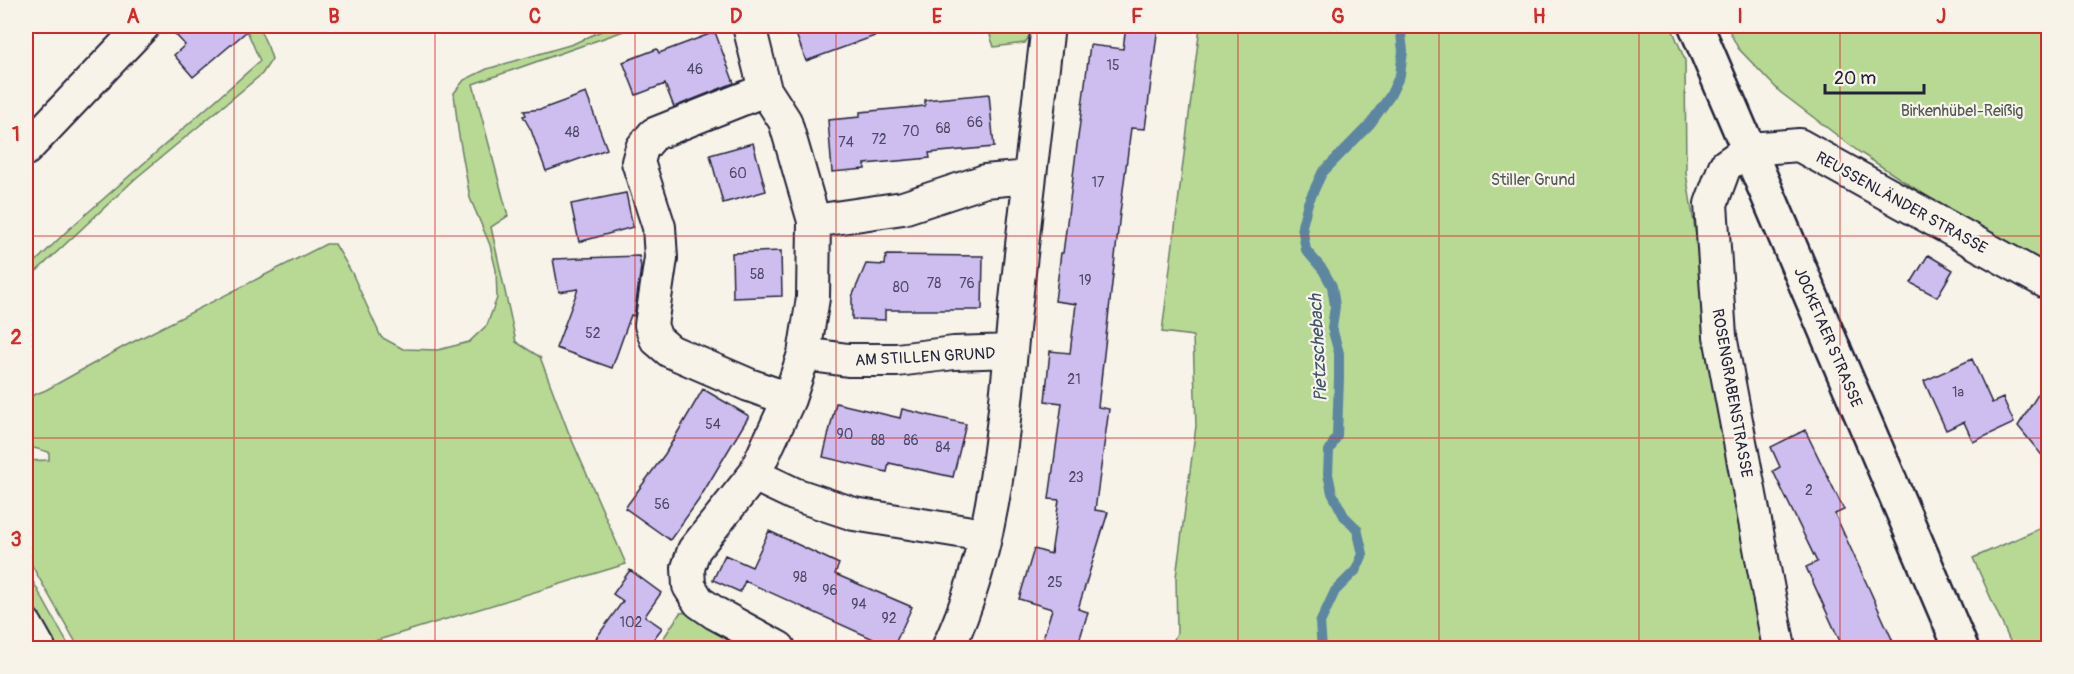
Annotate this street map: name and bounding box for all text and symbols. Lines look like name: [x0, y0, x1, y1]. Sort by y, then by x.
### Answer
text: A: [127, 4, 140, 29]
text: B: [328, 4, 340, 29]
text: C: [529, 4, 541, 29]
text: D: [730, 4, 743, 29]
text: E: [932, 4, 943, 29]
text: F: [1131, 4, 1143, 29]
text: G: [1331, 4, 1345, 29]
text: H: [1533, 4, 1546, 29]
text: I: [1737, 4, 1743, 29]
text: J: [1936, 4, 1946, 29]
house number: 15: [1106, 57, 1120, 74]
scale bar: [1825, 57, 1924, 95]
house number: 46: [687, 61, 703, 78]
text: 20 m: [1834, 67, 1876, 90]
park label: Birkenhübel-Reißig: [1901, 101, 2023, 121]
house number: 66: [967, 114, 983, 131]
house number: 68: [935, 120, 951, 137]
text: 1: [12, 122, 20, 147]
house number: 70: [903, 123, 919, 140]
house number: 48: [564, 124, 580, 141]
house number: 72: [871, 131, 887, 148]
house number: 74: [838, 134, 854, 151]
street label: REUSSENLÄNDER STRASSE: [1812, 147, 1991, 258]
house number: 60: [729, 165, 747, 182]
park label: Stiller Grund: [1491, 170, 1575, 190]
house number: 17: [1092, 174, 1105, 191]
street label: JOCKETAER STRASSE: [1790, 264, 1867, 410]
house number: 58: [750, 266, 764, 283]
house number: 19: [1079, 272, 1091, 289]
house number: 78: [927, 275, 941, 292]
house number: 76: [959, 275, 975, 292]
house number: 80: [893, 279, 909, 296]
water label: Pietzschebach: [1304, 292, 1333, 402]
street label: ROSENGRABENSTRASSE: [1707, 307, 1757, 479]
text: 2: [10, 325, 22, 350]
house number: 52: [585, 325, 601, 342]
street label: AM STILLEN GRUND: [854, 343, 996, 371]
house number: 21: [1067, 371, 1081, 388]
house number: 1a: [1952, 384, 1964, 401]
house number: 54: [705, 416, 721, 433]
house number: 90: [837, 426, 853, 443]
house number: 88: [871, 432, 885, 449]
house number: 86: [903, 432, 919, 449]
house number: 84: [935, 439, 951, 456]
house number: 23: [1068, 469, 1084, 486]
house number: 2: [1805, 482, 1813, 499]
house number: 56: [654, 496, 670, 513]
text: 3: [10, 527, 22, 552]
house number: 98: [793, 569, 807, 586]
house number: 25: [1047, 574, 1063, 591]
house number: 96: [822, 582, 838, 599]
house number: 94: [851, 596, 867, 613]
house number: 92: [881, 610, 897, 627]
house number: 102: [620, 614, 643, 631]

